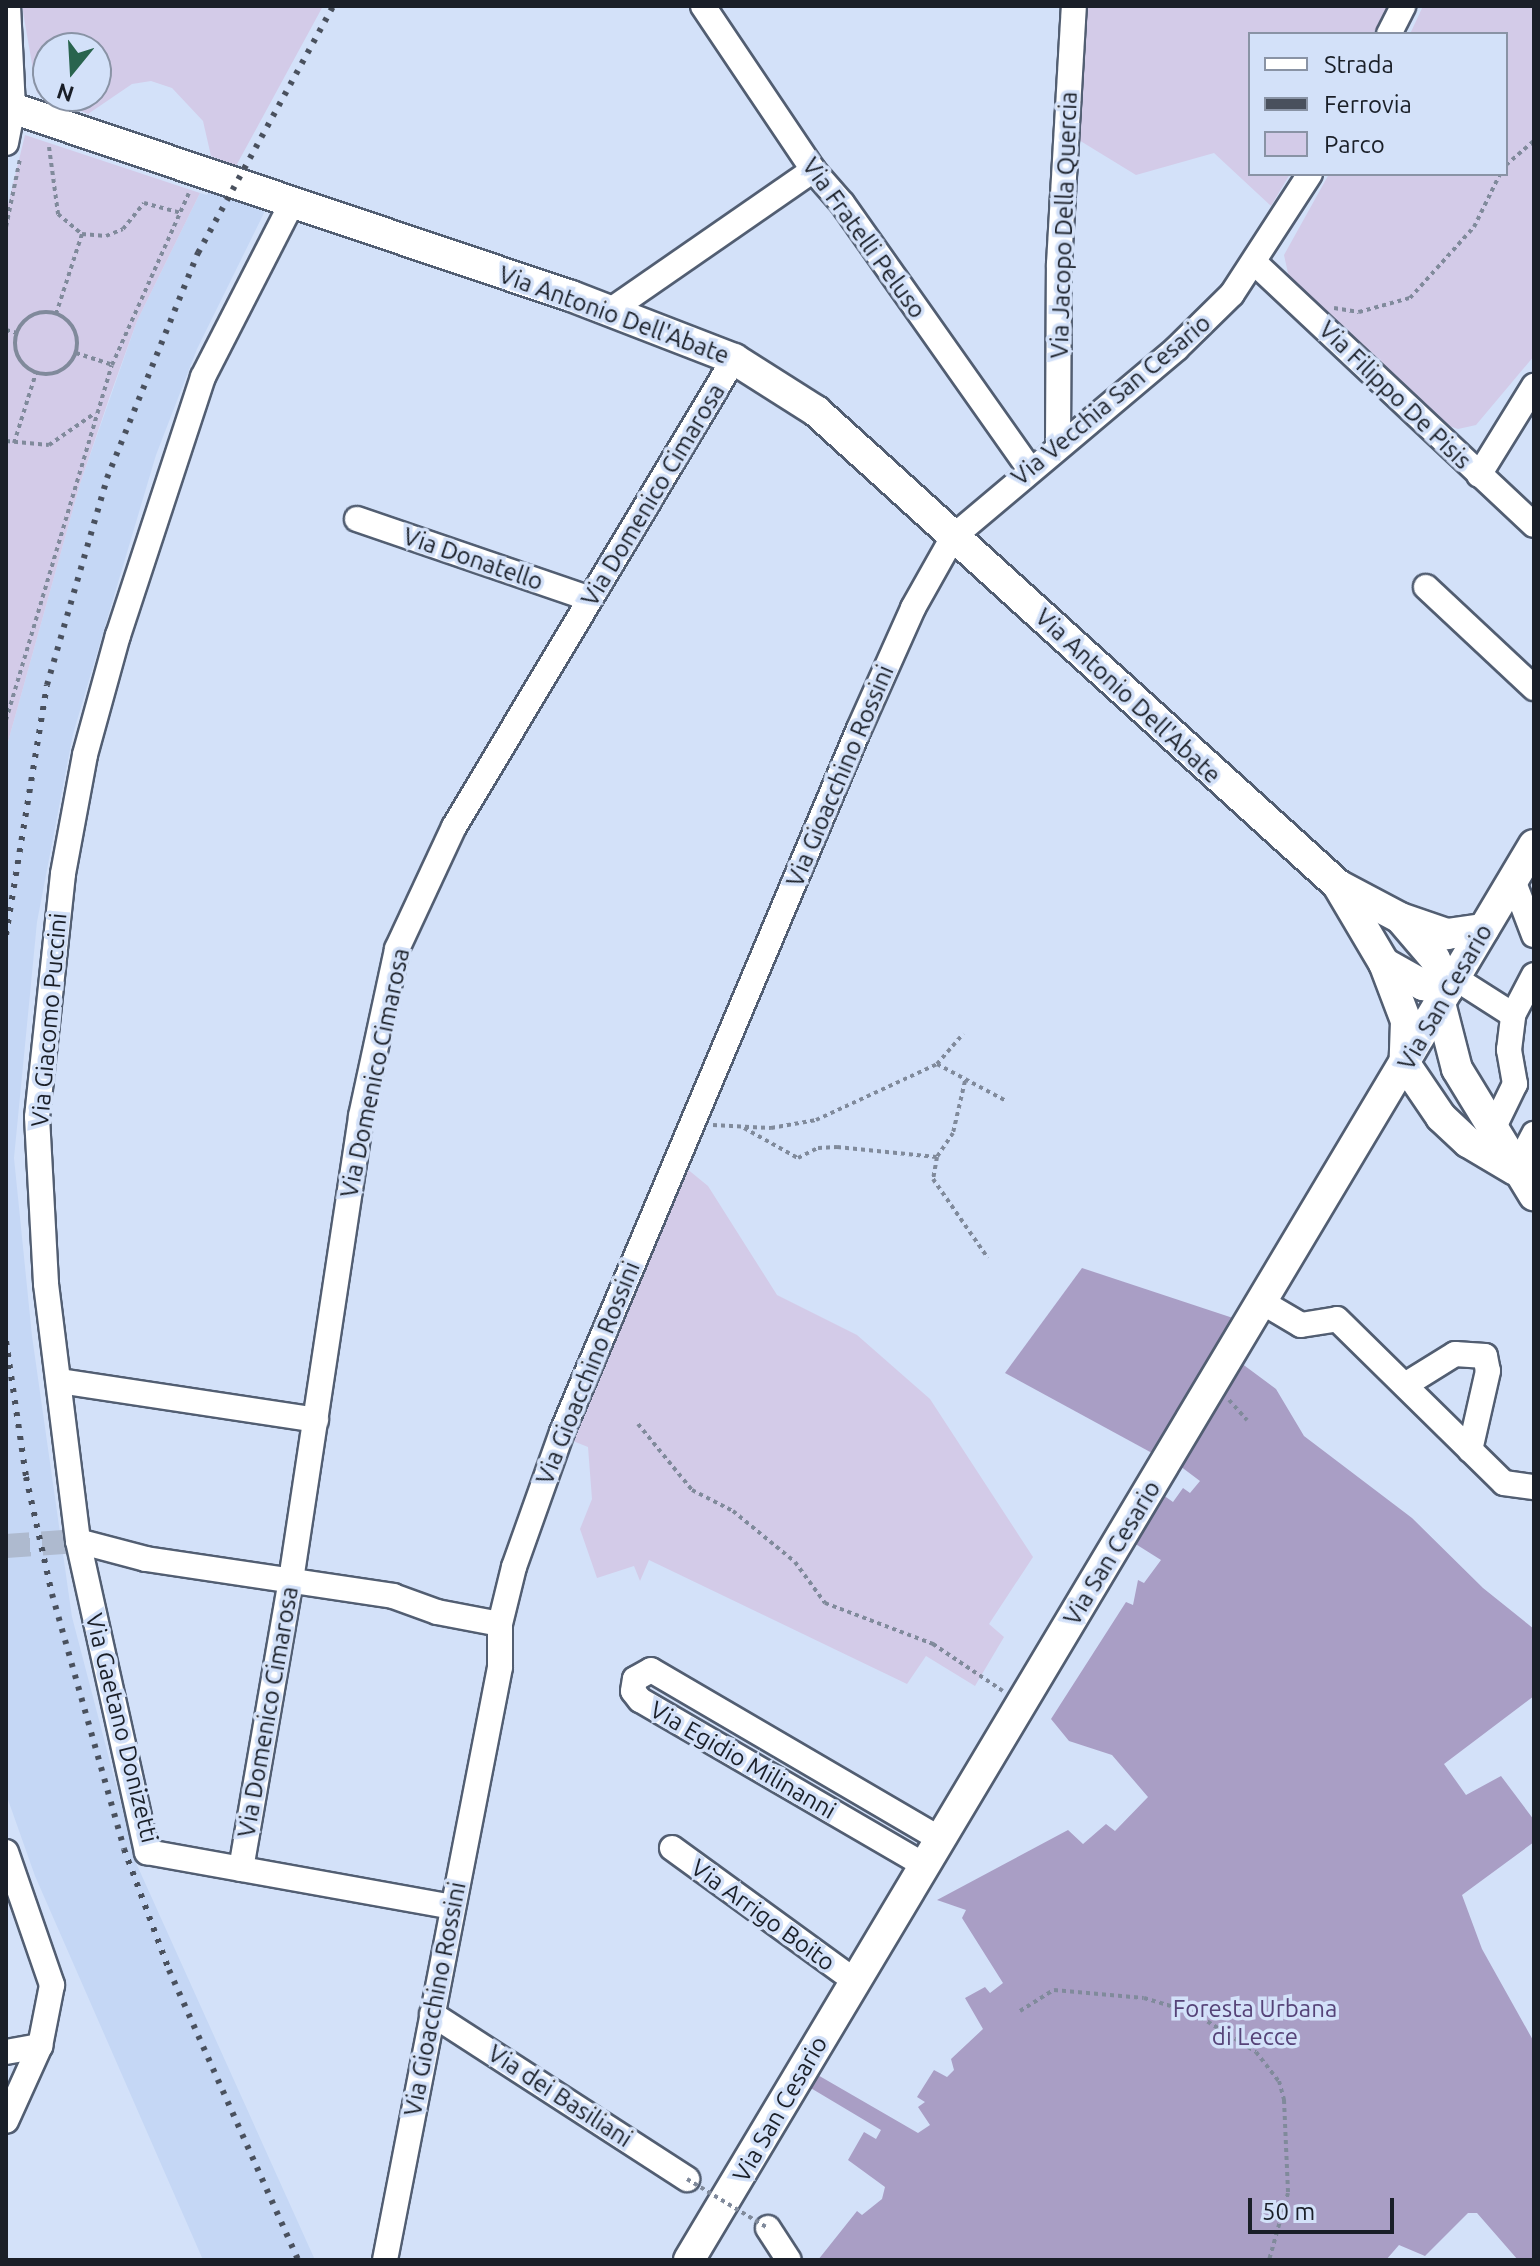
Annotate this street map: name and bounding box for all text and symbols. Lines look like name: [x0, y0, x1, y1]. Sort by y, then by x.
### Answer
north arrow: [32, 32, 112, 112]
legend: [1248, 32, 1508, 176]
text: Strada: [1324, 51, 1394, 78]
text: N: [53, 79, 77, 108]
street label: Via Jacopo Della Quercia: [1045, 91, 1083, 359]
text: Ferrovia: [1324, 91, 1412, 118]
text: Parco: [1324, 131, 1385, 158]
street label: Via Fratelli Peluso: [796, 152, 932, 324]
street label: Via Antonio Dell'Abate: [495, 260, 733, 370]
street label: Via Vecchia San Cesario: [1006, 308, 1216, 492]
street label: Via Filippo De Pisis: [1313, 315, 1477, 475]
street label: Via Domenico Cimarosa: [575, 379, 731, 611]
street label: Via Donatello: [399, 522, 547, 596]
street label: Via Antonio Dell'Abate: [1029, 603, 1227, 789]
street label: Via Gioacchino Rossini: [780, 661, 900, 891]
street label: Via Giacomo Puccini: [25, 912, 73, 1128]
street label: Via San Cesario: [1392, 919, 1498, 1075]
street label: Via Domenico Cimarosa: [334, 946, 416, 1200]
street label: Via Gioacchino Rossini: [530, 1257, 646, 1489]
street label: Via San Cesario: [1058, 1476, 1166, 1630]
street label: Via Domenico Cimarosa: [232, 1584, 304, 1840]
street label: Via Gaetano Donizetti: [80, 1610, 164, 1846]
street label: Via Egidio Milinanni: [645, 1695, 841, 1825]
street label: Via Arrigo Boito: [685, 1853, 841, 1977]
street label: Via Gioacchino Rossini: [398, 1879, 472, 2119]
park label: Foresta Urbana di Lecce: [1173, 1995, 1337, 2051]
street label: Via San Cesario: [727, 2031, 833, 2187]
street label: Via dei Basiliani: [483, 2039, 637, 2153]
scale bar: [1252, 2182, 1398, 2232]
text: 50 m: [1262, 2198, 1315, 2225]

